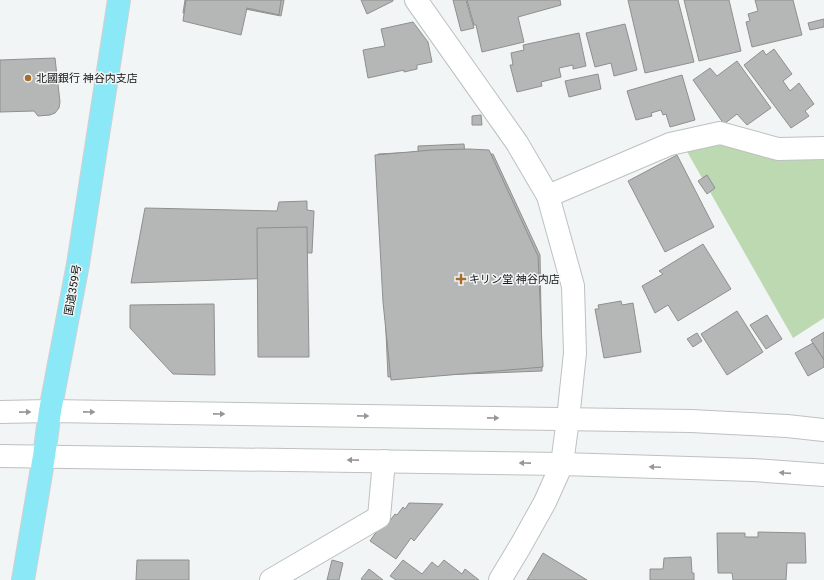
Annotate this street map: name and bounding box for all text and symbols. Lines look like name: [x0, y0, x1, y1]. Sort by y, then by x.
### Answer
place label: 北國銀行 神谷内支店: [36, 72, 138, 85]
marker: 北國銀行 神谷内支店: [23, 73, 33, 83]
street label: 国道359号: [62, 263, 84, 317]
place label: キリン堂 神谷内店: [469, 273, 560, 286]
marker: キリン堂 神谷内店: [456, 274, 466, 284]
one-way arrow: [19, 409, 32, 415]
one-way arrow: [83, 409, 96, 415]
one-way arrow: [213, 411, 226, 417]
one-way arrow: [357, 413, 370, 419]
one-way arrow: [487, 415, 500, 421]
one-way arrow: [347, 457, 359, 464]
one-way arrow: [518, 460, 531, 466]
one-way arrow: [649, 464, 661, 471]
one-way arrow: [779, 469, 791, 476]

